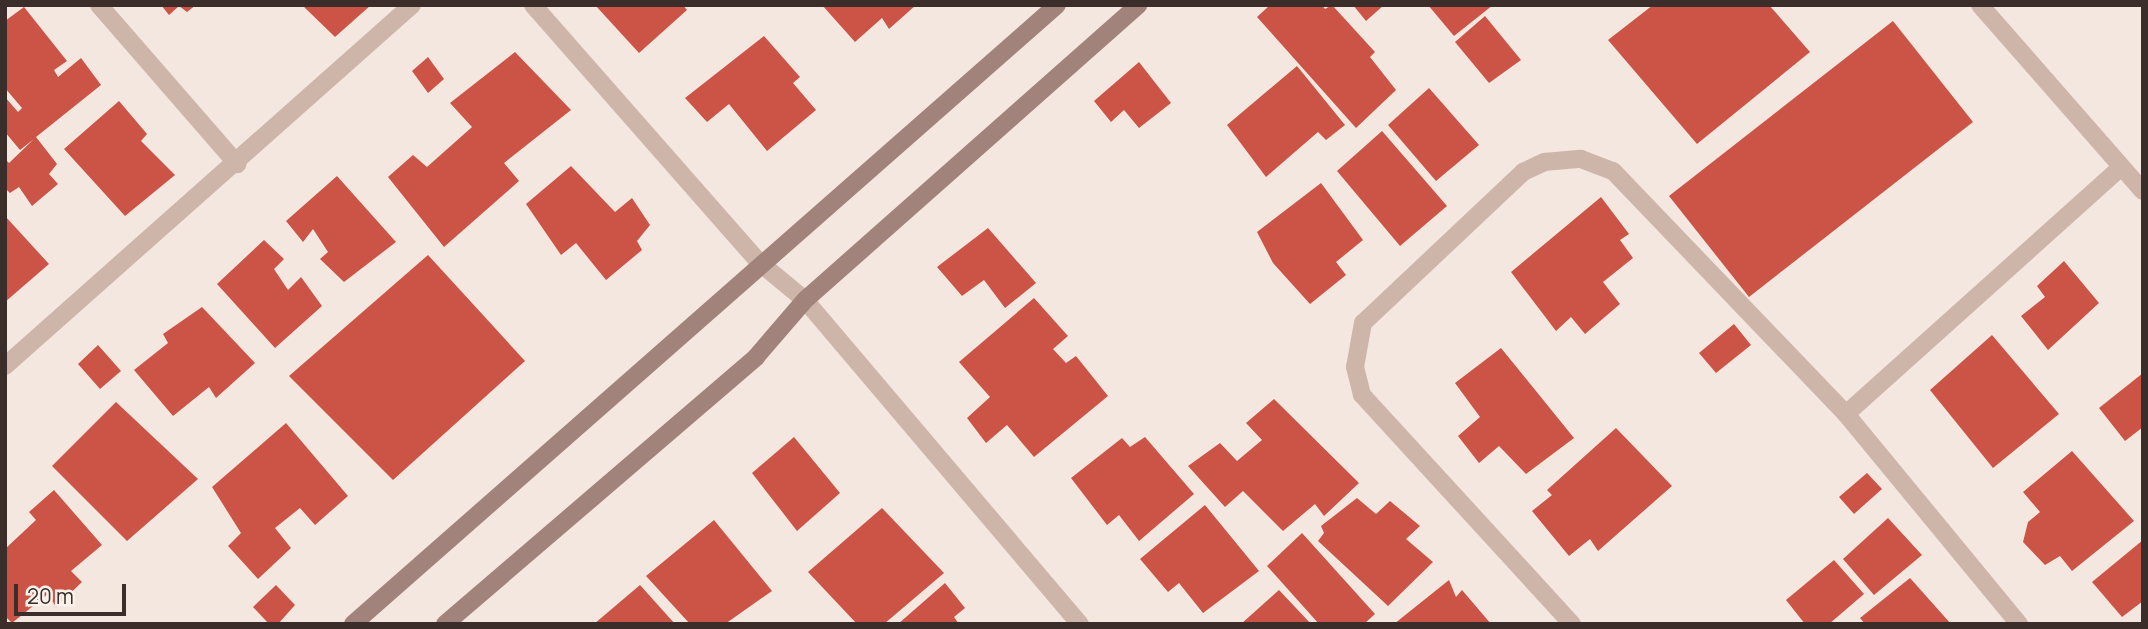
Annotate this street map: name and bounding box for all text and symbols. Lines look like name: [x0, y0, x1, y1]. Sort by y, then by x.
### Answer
scale bar: [18, 570, 130, 614]
text: 20 m: [27, 582, 74, 610]

